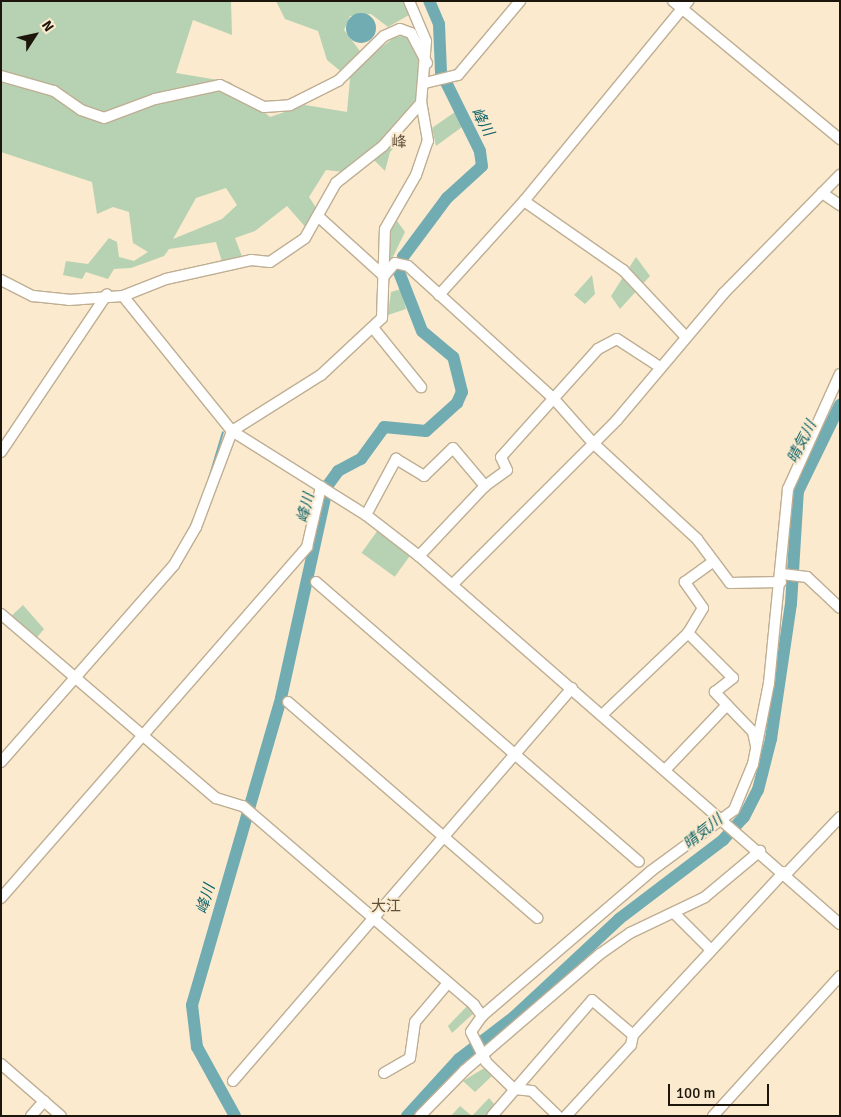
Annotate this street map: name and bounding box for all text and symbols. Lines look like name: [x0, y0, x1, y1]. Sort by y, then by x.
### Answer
north arrow: [10, 10, 60, 60]
text: N: [38, 17, 57, 35]
water label: 峰川: [467, 105, 497, 139]
district label: 峰: [392, 134, 406, 152]
water label: 晴気川: [784, 418, 820, 466]
water label: 峰川: [294, 491, 318, 525]
water label: 晴気川: [680, 811, 726, 853]
water label: 峰川: [193, 882, 219, 916]
district label: 大江: [371, 898, 401, 916]
scale bar: [671, 1074, 772, 1106]
text: 100 m: [676, 1084, 716, 1102]

